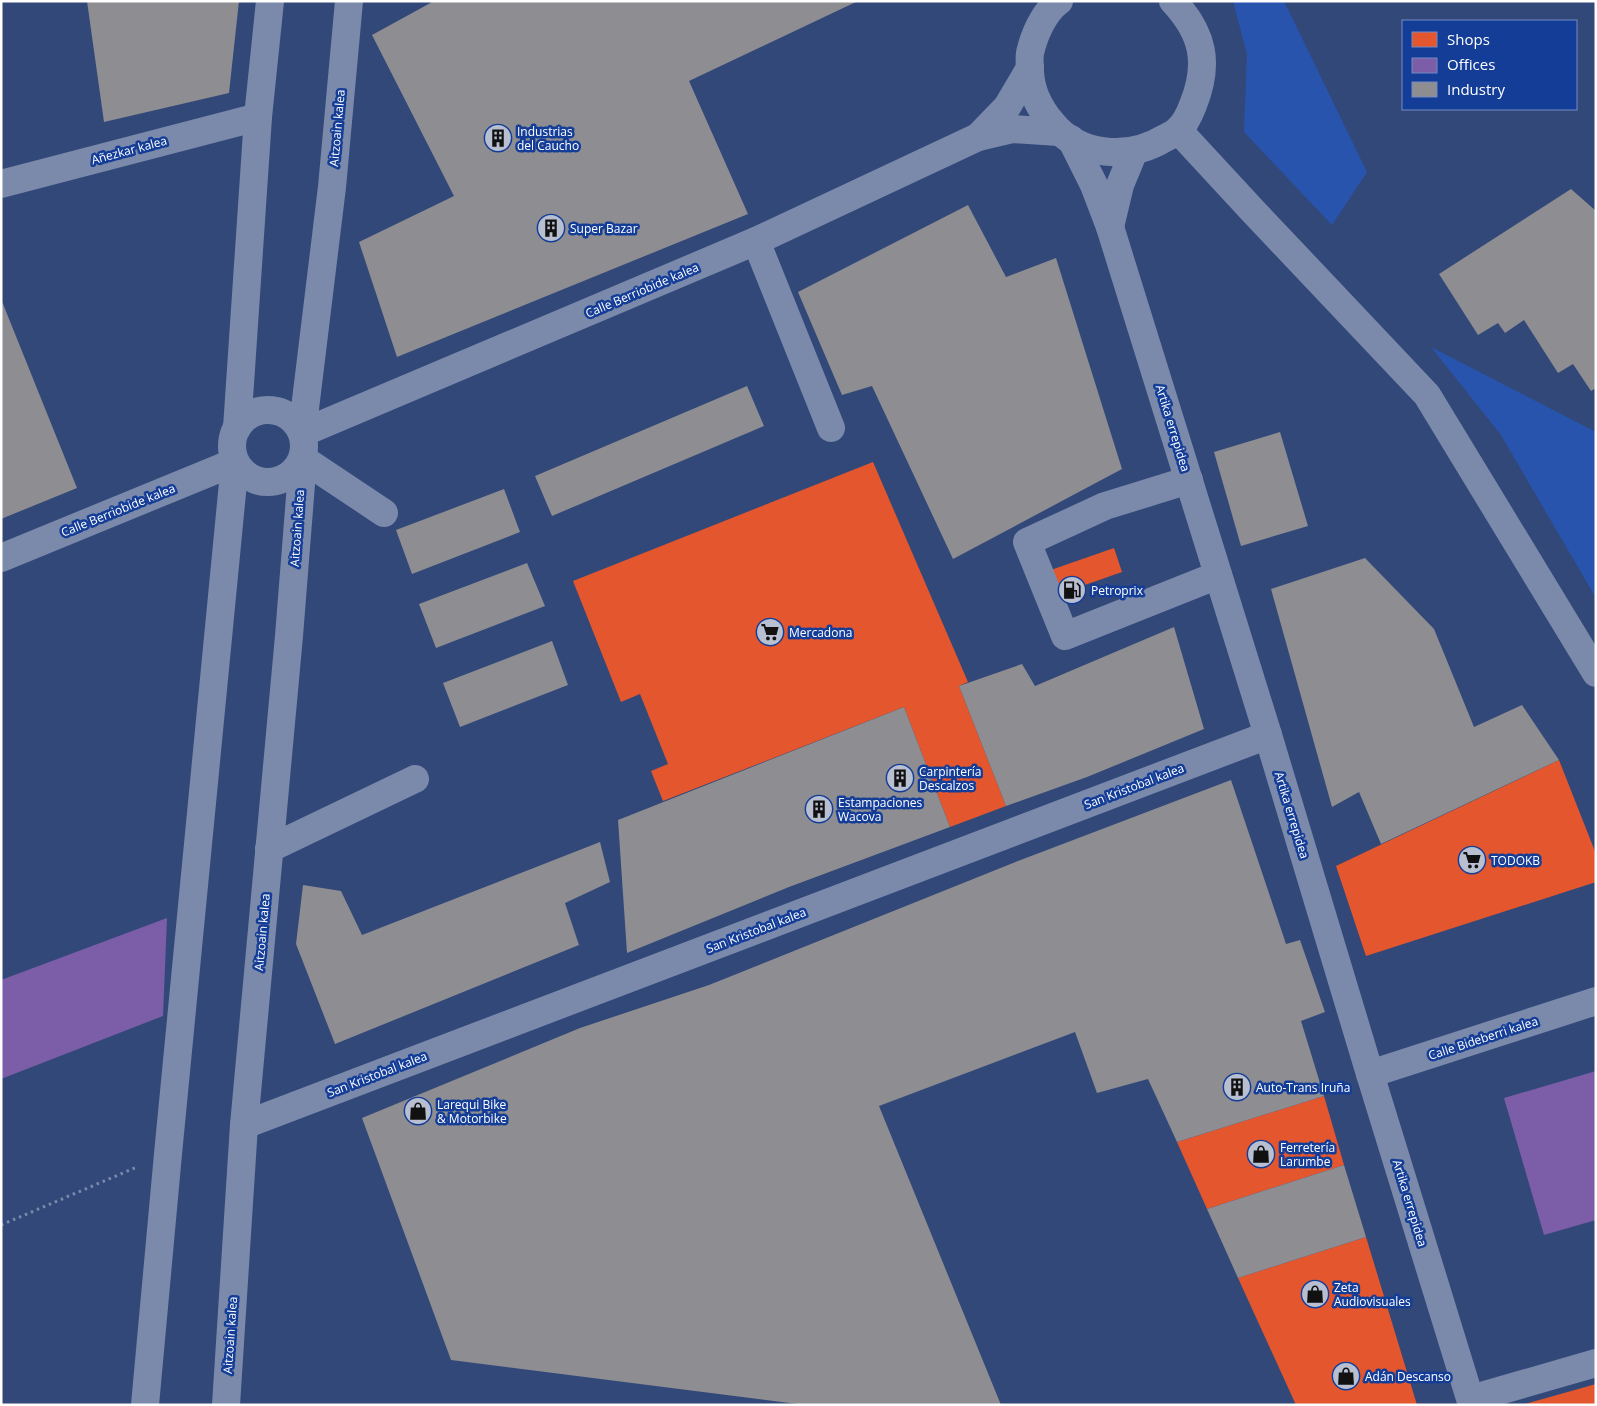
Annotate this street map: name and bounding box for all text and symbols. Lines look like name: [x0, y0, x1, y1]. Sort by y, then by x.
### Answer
legend: [1402, 20, 1577, 110]
text: Shops: [1447, 29, 1490, 49]
text: Offices: [1447, 54, 1495, 74]
text: Industry: [1447, 79, 1505, 99]
street label: Aitzoain kalea: [325, 89, 349, 167]
building icon: Industrias del Caucho: [483, 123, 513, 153]
place label: Industrias del Caucho: [517, 123, 579, 154]
street label: Añezkar kalea: [89, 132, 169, 168]
building icon: Super Bazar: [536, 213, 566, 243]
place label: Super Bazar: [570, 220, 638, 237]
street label: Calle Berriobide kalea: [583, 258, 701, 322]
street label: Artika errepidea: [1152, 382, 1194, 474]
street label: Calle Berriobide kalea: [58, 479, 178, 541]
street label: Aitzoain kalea: [286, 489, 308, 567]
fuel station icon: Petroprix: [1057, 575, 1087, 605]
place label: Petroprix: [1091, 582, 1144, 599]
supermarket icon: Mercadona: [755, 617, 785, 647]
place label: Mercadona: [789, 624, 852, 641]
street label: San Kristobal kalea: [1082, 759, 1186, 813]
building icon: Carpintería Descalzos: [885, 763, 915, 793]
place label: Carpintería Descalzos: [919, 763, 981, 794]
street label: Artika errepidea: [1271, 769, 1313, 861]
building icon: Estampaciones Wacova: [804, 794, 834, 824]
place label: Estampaciones Wacova: [838, 794, 923, 825]
supermarket icon: TODOKB: [1457, 845, 1487, 875]
place label: TODOKB: [1491, 852, 1540, 869]
street label: Aitzoain kalea: [250, 893, 274, 971]
street label: San Kristobal kalea: [704, 903, 808, 957]
street label: Calle Bideberri kalea: [1426, 1012, 1540, 1064]
street label: San Kristobal kalea: [325, 1047, 429, 1101]
building icon: Auto-Trans Iruña: [1222, 1072, 1252, 1102]
place label: Auto-Trans Iruña: [1256, 1079, 1350, 1096]
shop icon: Larequi Bike & Motorbike: [403, 1096, 433, 1126]
place label: Larequi Bike & Motorbike: [437, 1096, 507, 1127]
shop icon: Ferretería Larumbe: [1246, 1139, 1276, 1169]
place label: Ferretería Larumbe: [1280, 1139, 1335, 1170]
street label: Artika errepidea: [1389, 1157, 1431, 1249]
shop icon: Zeta Audiovisuales: [1300, 1279, 1330, 1309]
place label: Zeta Audiovisuales: [1334, 1279, 1411, 1310]
street label: Aitzoain kalea: [219, 1296, 241, 1374]
shop icon: Adán Descanso: [1331, 1361, 1361, 1391]
place label: Adán Descanso: [1365, 1368, 1451, 1385]

